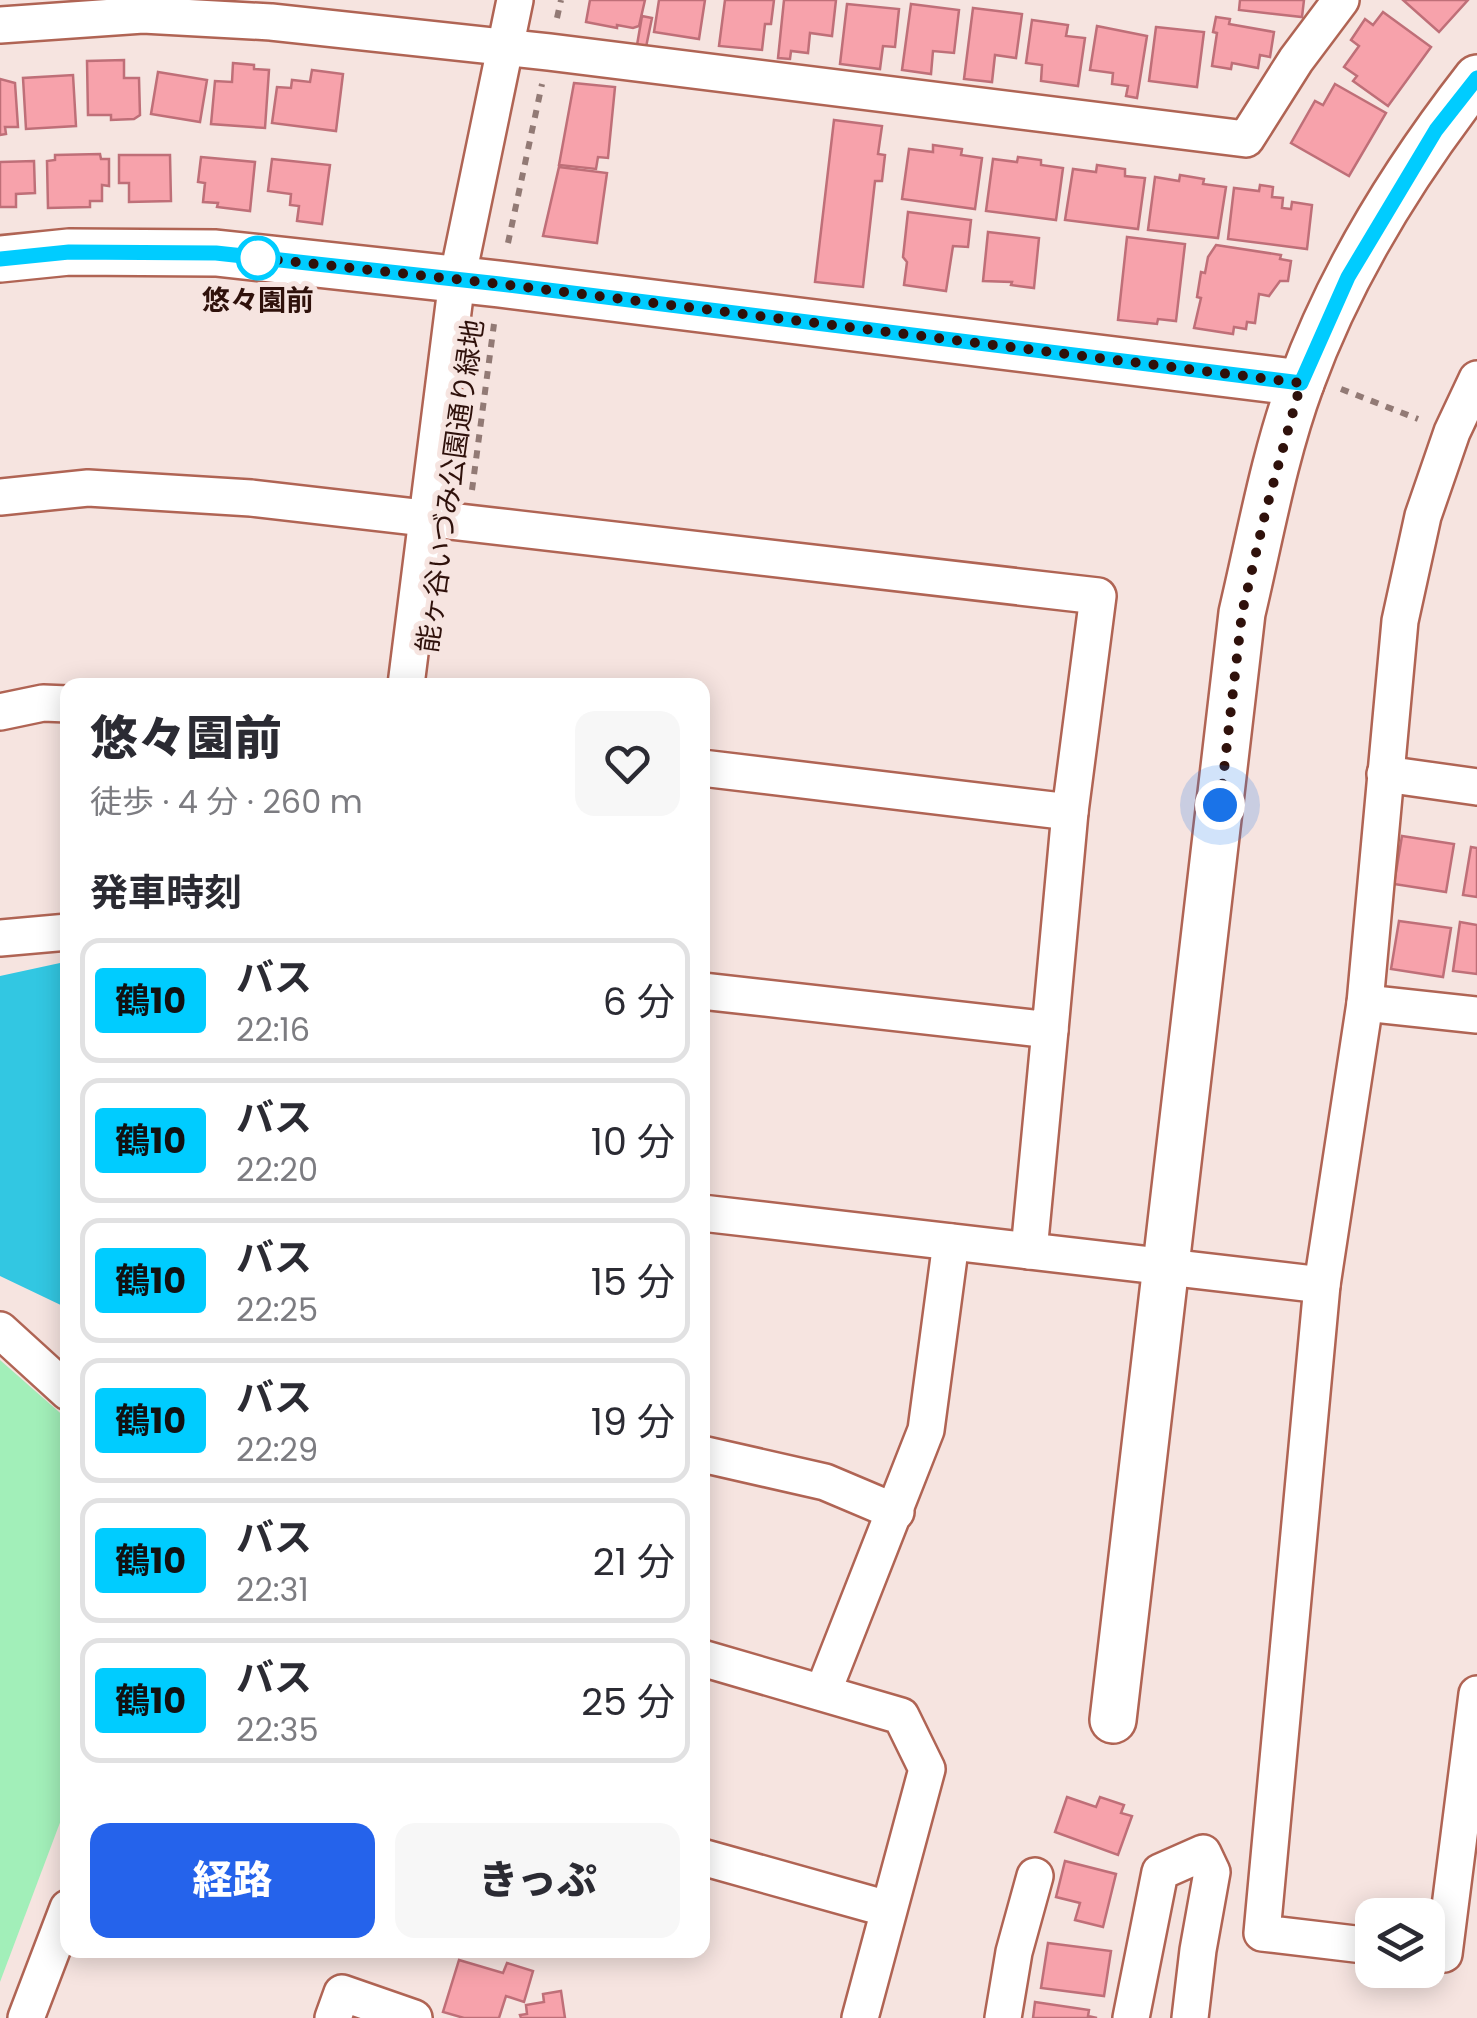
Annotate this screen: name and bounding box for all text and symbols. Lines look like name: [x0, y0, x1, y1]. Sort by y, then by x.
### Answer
marker: 悠々園前: [237, 237, 279, 279]
place label: 悠々園前: [202, 281, 314, 320]
street label: 能ヶ谷いづみ公園通り緑地: [408, 317, 493, 655]
text: 悠々園前: [90, 705, 282, 772]
button: heart: [575, 711, 680, 816]
text: 徒歩 · 4 分 · 260 m: [90, 779, 363, 824]
your location: [1195, 780, 1245, 830]
text: 発車時刻: [90, 866, 242, 919]
text: バス: [236, 951, 312, 1004]
text: 6 分: [603, 975, 675, 1028]
text: 鶴10: [115, 976, 186, 1025]
text: 22:16: [236, 1007, 310, 1052]
text: バス: [236, 1091, 312, 1144]
text: 10 分: [591, 1115, 675, 1168]
text: 鶴10: [115, 1116, 186, 1165]
text: 22:20: [236, 1147, 318, 1192]
text: バス: [236, 1231, 312, 1284]
text: 15 分: [591, 1255, 675, 1308]
text: 鶴10: [115, 1256, 186, 1305]
text: 22:25: [236, 1287, 318, 1332]
text: バス: [236, 1371, 312, 1424]
text: 19 分: [591, 1395, 675, 1448]
text: 鶴10: [115, 1396, 186, 1445]
text: 22:29: [236, 1427, 318, 1472]
text: バス: [236, 1511, 312, 1564]
text: 21 分: [593, 1535, 675, 1588]
text: 鶴10: [115, 1536, 186, 1585]
text: 22:31: [236, 1567, 309, 1612]
text: バス: [236, 1651, 312, 1704]
text: 25 分: [581, 1675, 675, 1728]
text: 鶴10: [115, 1676, 186, 1725]
text: 22:35: [236, 1707, 319, 1752]
button: 経路: [90, 1823, 375, 1938]
button: きっぷ: [395, 1823, 680, 1938]
map controls: [1355, 1898, 1445, 1988]
button: layers: [1355, 1898, 1445, 1988]

